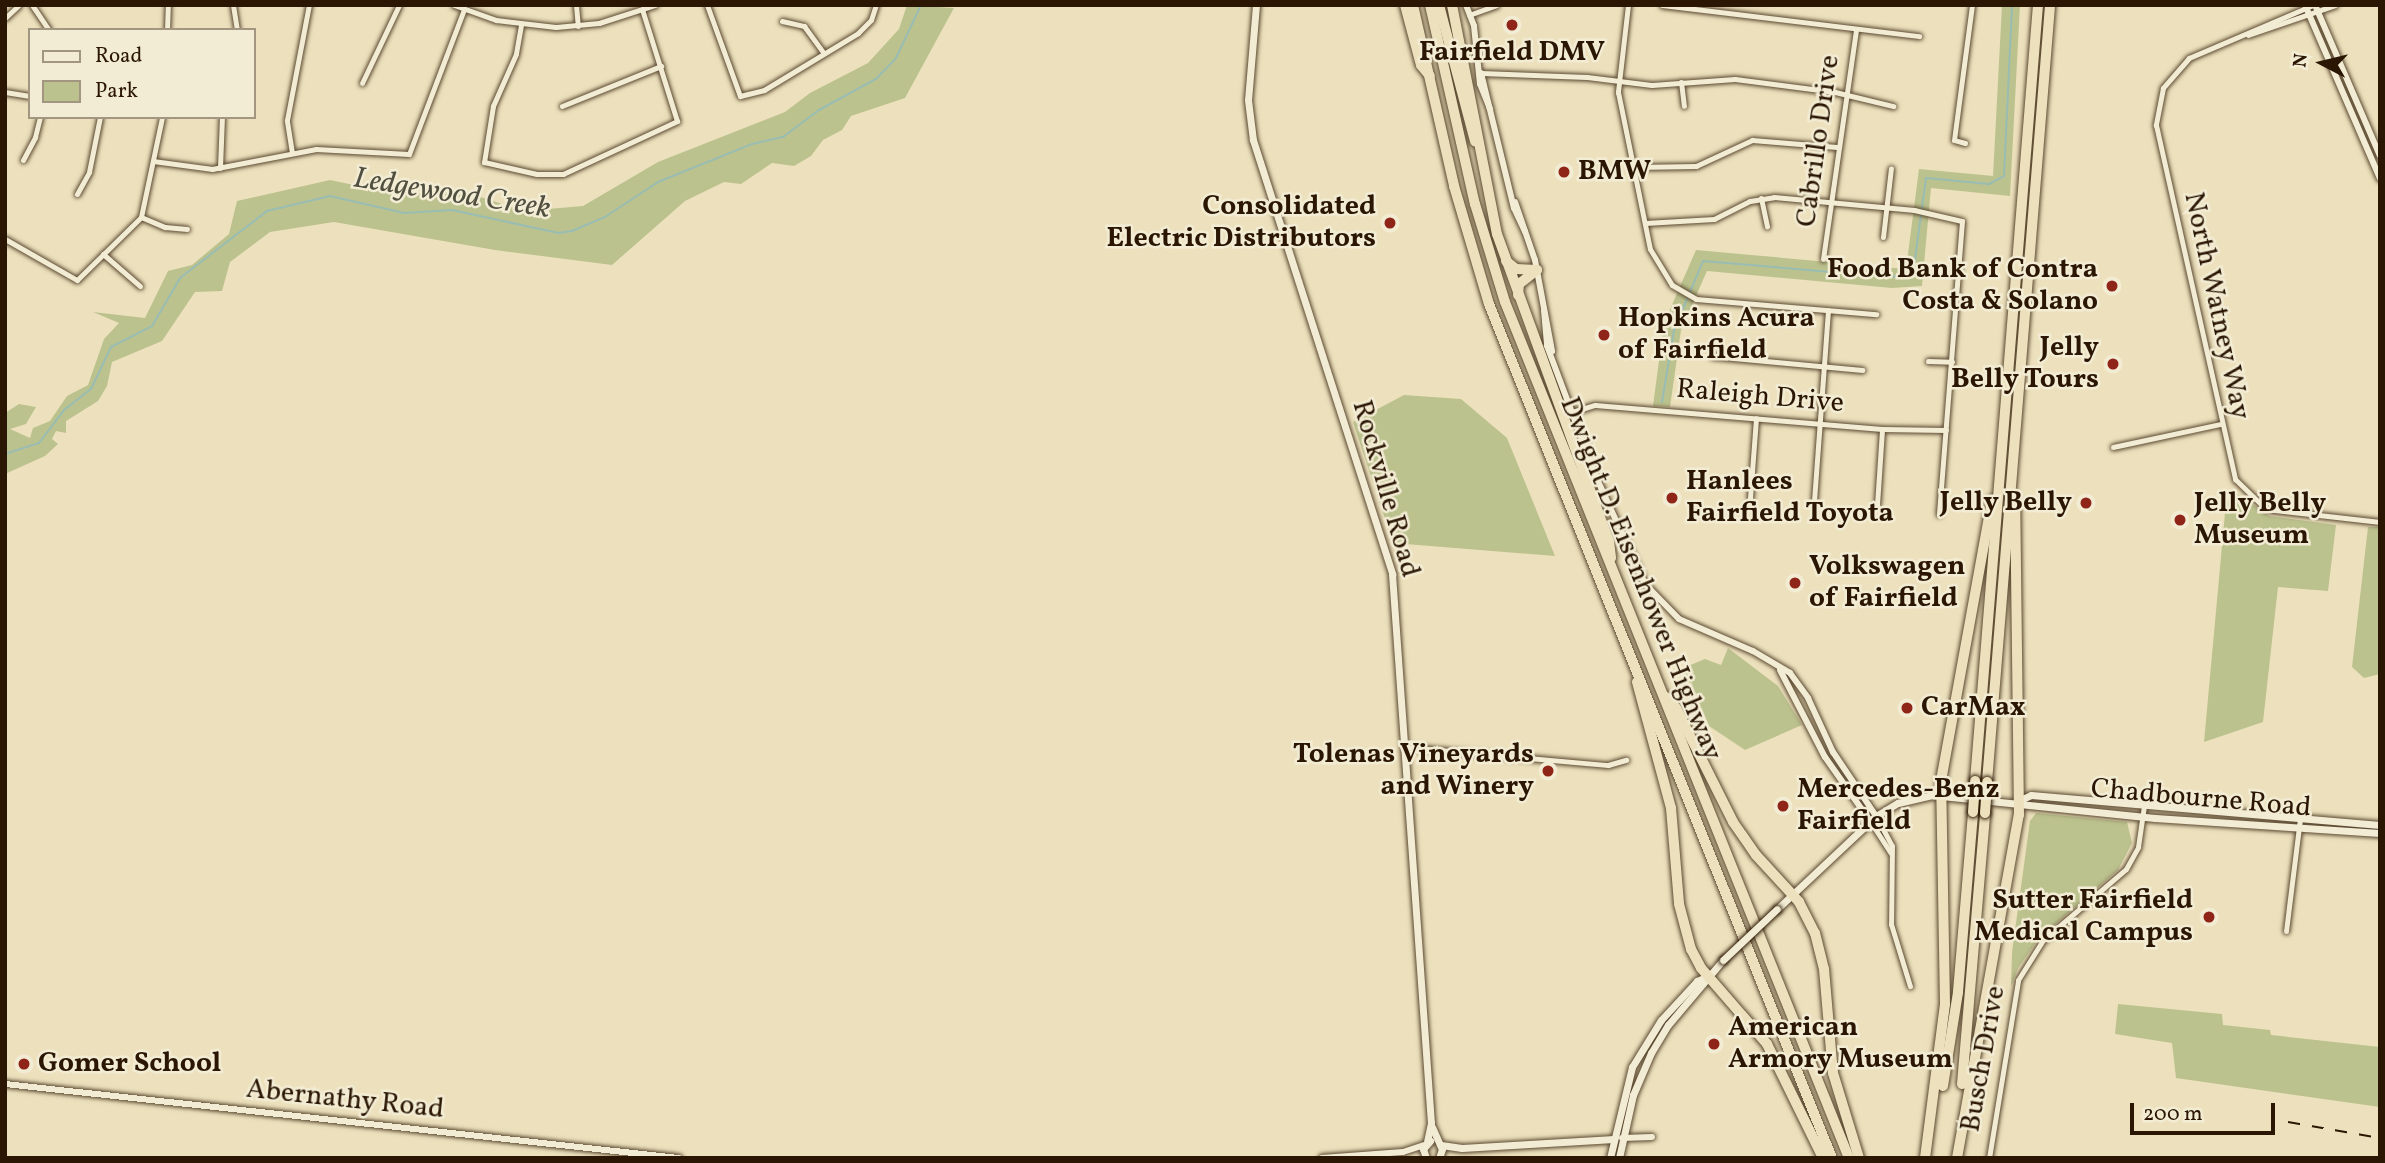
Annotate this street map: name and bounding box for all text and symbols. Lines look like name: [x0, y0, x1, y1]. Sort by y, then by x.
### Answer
marker: Fairfield DMV: [1504, 17, 1520, 33]
legend: [28, 28, 256, 119]
north arrow: [2287, 28, 2357, 98]
place label: Fairfield DMV: [1419, 36, 1605, 70]
text: Road: [95, 42, 142, 71]
text: N: [2287, 52, 2315, 69]
street label: Cabrillo Drive: [1790, 53, 1848, 229]
text: Park: [95, 77, 138, 106]
place label: BMW: [1578, 155, 1651, 189]
water label: Ledgewood Creek: [351, 161, 553, 227]
marker: BMW: [1556, 164, 1572, 180]
street label: North Watney Way: [2175, 188, 2257, 424]
place label: Consolidated Electric Distributors: [1107, 190, 1376, 256]
marker: Consolidated Electric Distributors: [1382, 215, 1398, 231]
place label: Food Bank of Contra Costa & Solano: [1829, 253, 2098, 319]
marker: Food Bank of Contra Costa & Solano: [2104, 278, 2120, 294]
place label: Hopkins Acura of Fairfield: [1618, 302, 1815, 368]
marker: Hopkins Acura of Fairfield: [1596, 327, 1612, 343]
place label: Jelly Belly Tours: [1950, 331, 2099, 397]
marker: Jelly Belly Tours: [2105, 356, 2121, 372]
street label: Raleigh Drive: [1675, 373, 1845, 421]
street label: Dwight D. Eisenhower Highway: [1552, 392, 1728, 766]
street label: Rockville Road: [1344, 397, 1426, 581]
place label: Hanlees Fairfield Toyota: [1686, 465, 1894, 531]
place label: Jelly Belly: [1939, 486, 2072, 520]
place label: Jelly Belly Museum: [2194, 487, 2327, 553]
marker: Hanlees Fairfield Toyota: [1664, 490, 1680, 506]
marker: Jelly Belly: [2078, 495, 2094, 511]
marker: Jelly Belly Museum: [2172, 512, 2188, 528]
place label: Volkswagen of Fairfield: [1809, 550, 1965, 616]
marker: Volkswagen of Fairfield: [1787, 575, 1803, 591]
place label: CarMax: [1921, 691, 2026, 725]
marker: CarMax: [1899, 700, 1915, 716]
place label: Tolenas Vineyards and Winery: [1292, 738, 1534, 804]
marker: Tolenas Vineyards and Winery: [1540, 763, 1556, 779]
place label: Mercedes-Benz Fairfield: [1797, 773, 2000, 839]
street label: Chadbourne Road: [2089, 773, 2313, 825]
marker: Mercedes-Benz Fairfield: [1775, 798, 1791, 814]
place label: Sutter Fairfield Medical Campus: [1974, 884, 2193, 950]
marker: Sutter Fairfield Medical Campus: [2199, 907, 2219, 927]
street label: Busch Drive: [1955, 983, 2013, 1135]
place label: American Armory Museum: [1728, 1011, 1953, 1077]
marker: American Armory Museum: [1706, 1036, 1722, 1052]
place label: Gomer School: [38, 1047, 221, 1081]
marker: Gomer School: [16, 1056, 32, 1072]
street label: Abernathy Road: [244, 1073, 446, 1127]
scale bar: [2133, 1090, 2278, 1134]
text: 200 m: [2143, 1100, 2203, 1129]

